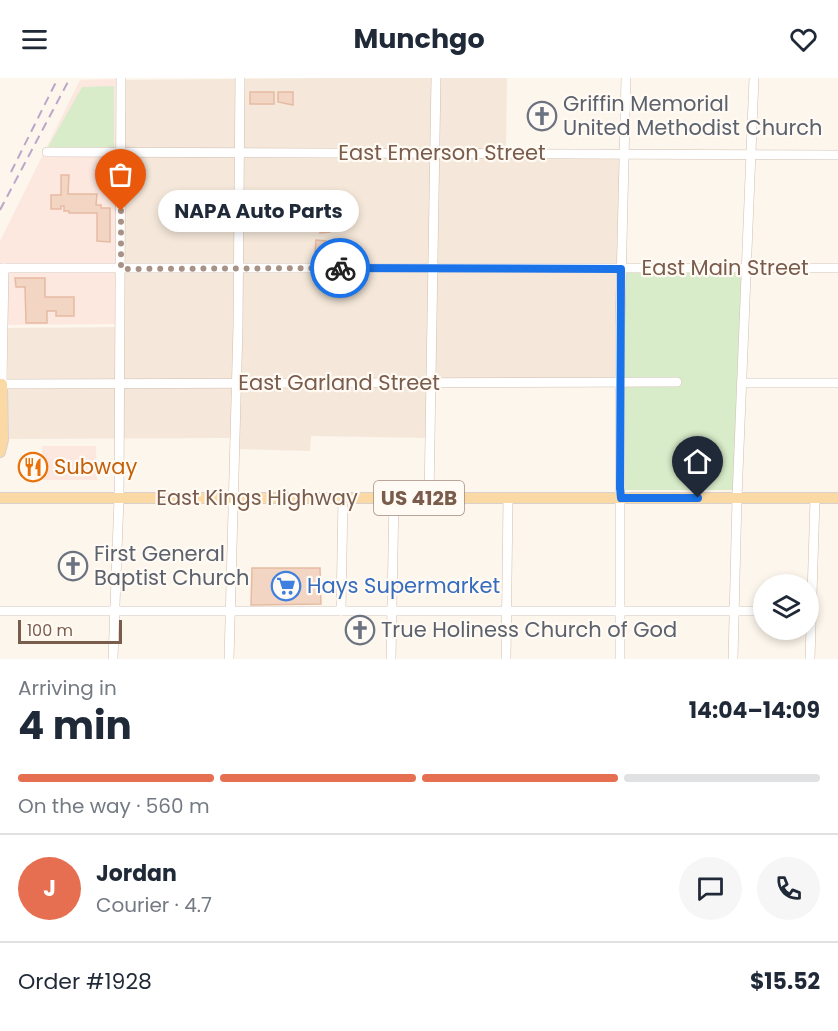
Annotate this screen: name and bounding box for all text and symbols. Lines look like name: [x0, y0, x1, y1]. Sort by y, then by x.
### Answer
text: Munchgo: [353, 20, 485, 57]
icon: menu: [18, 23, 51, 56]
icon: heart: [787, 23, 820, 56]
place label: Griffin Memorial United Methodist Church: [563, 89, 823, 142]
church icon: Griffin Memorial United Methodist Church: [526, 100, 558, 132]
street label: East Emerson Street: [338, 138, 546, 167]
pin: [95, 149, 146, 211]
icon: bag: [104, 158, 137, 191]
callout: NAPA Auto Parts: [157, 190, 358, 232]
text: NAPA Auto Parts: [174, 197, 343, 225]
courier: [310, 238, 370, 298]
icon: bike: [324, 252, 357, 285]
street label: East Main Street: [641, 253, 809, 282]
street label: East Garland Street: [238, 368, 440, 397]
pin: [672, 436, 723, 498]
icon: home: [681, 445, 714, 478]
restaurant icon: Subway: [17, 451, 49, 483]
place label: Subway: [54, 452, 137, 481]
road number: US 412B: [374, 481, 464, 515]
street label: East Kings Highway: [156, 483, 358, 512]
place label: First General Baptist Church: [94, 539, 249, 592]
church icon: First General Baptist Church: [57, 550, 89, 582]
supermarket icon: Hays Supermarket: [270, 570, 302, 602]
place label: Hays Supermarket: [307, 571, 500, 600]
map controls: [753, 574, 819, 640]
button: layers: [753, 574, 819, 640]
church icon: True Holiness Church of God: [344, 614, 376, 646]
place label: True Holiness Church of God: [381, 615, 677, 644]
scale bar: [18, 617, 122, 644]
text: 100 m: [27, 619, 73, 642]
text: Arriving in: [18, 674, 117, 702]
text: 14:04–14:09: [689, 695, 820, 726]
text: 4 min: [18, 698, 132, 753]
text: On the way · 560 m: [18, 792, 210, 820]
button: chat: [679, 857, 742, 920]
button: phone: [757, 857, 820, 920]
text: Jordan: [96, 858, 177, 889]
text: J: [43, 873, 56, 904]
text: Courier · 4.7: [96, 891, 212, 919]
text: Order #1928: [18, 966, 152, 997]
text: $15.52: [750, 966, 820, 997]

